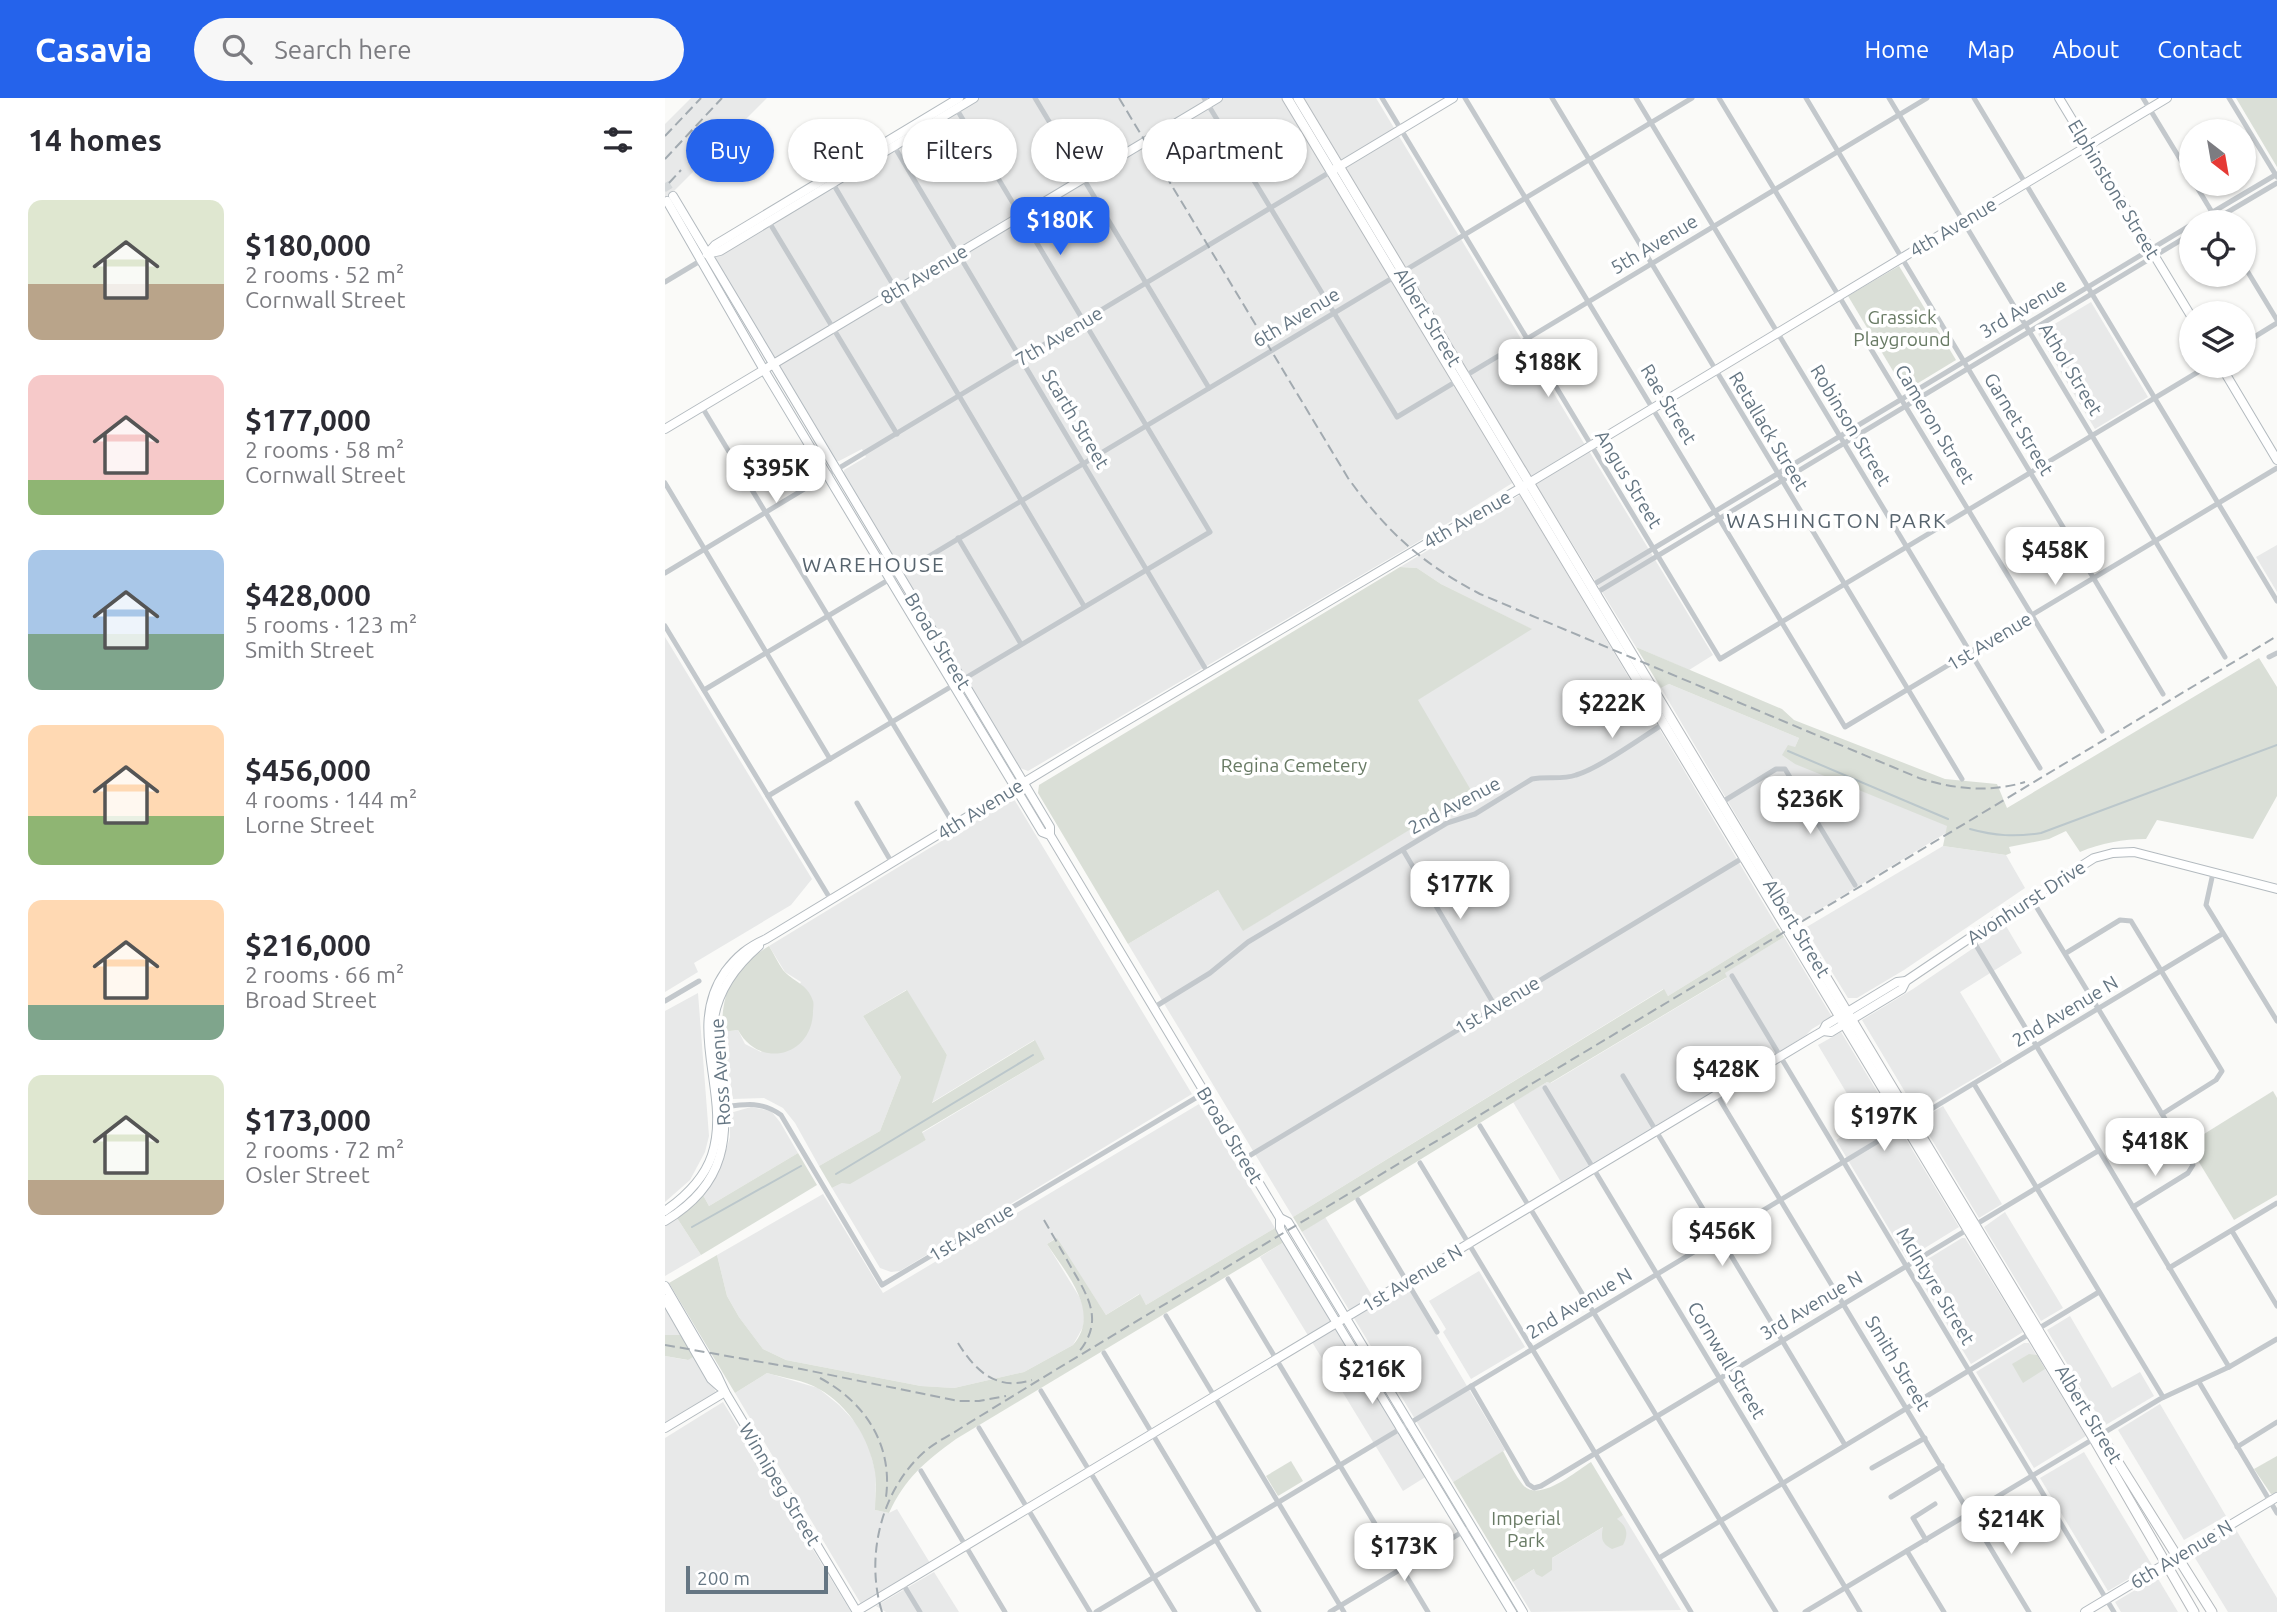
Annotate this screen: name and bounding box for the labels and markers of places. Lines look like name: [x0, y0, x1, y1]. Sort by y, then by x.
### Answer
pin: $180K: [1011, 198, 1109, 257]
pin: $188K: [1499, 340, 1597, 399]
pin: $395K: [727, 446, 825, 505]
pin: $458K: [2006, 528, 2104, 587]
pin: $222K: [1563, 680, 1661, 740]
pin: $236K: [1761, 776, 1859, 836]
pin: $177K: [1411, 862, 1509, 921]
pin: $428K: [1677, 1046, 1775, 1106]
pin: $197K: [1835, 1094, 1933, 1153]
pin: $418K: [2106, 1118, 2204, 1178]
pin: $456K: [1673, 1208, 1771, 1268]
pin: $216K: [1323, 1346, 1421, 1406]
pin: $214K: [1962, 1496, 2060, 1556]
pin: $173K: [1355, 1524, 1453, 1583]

